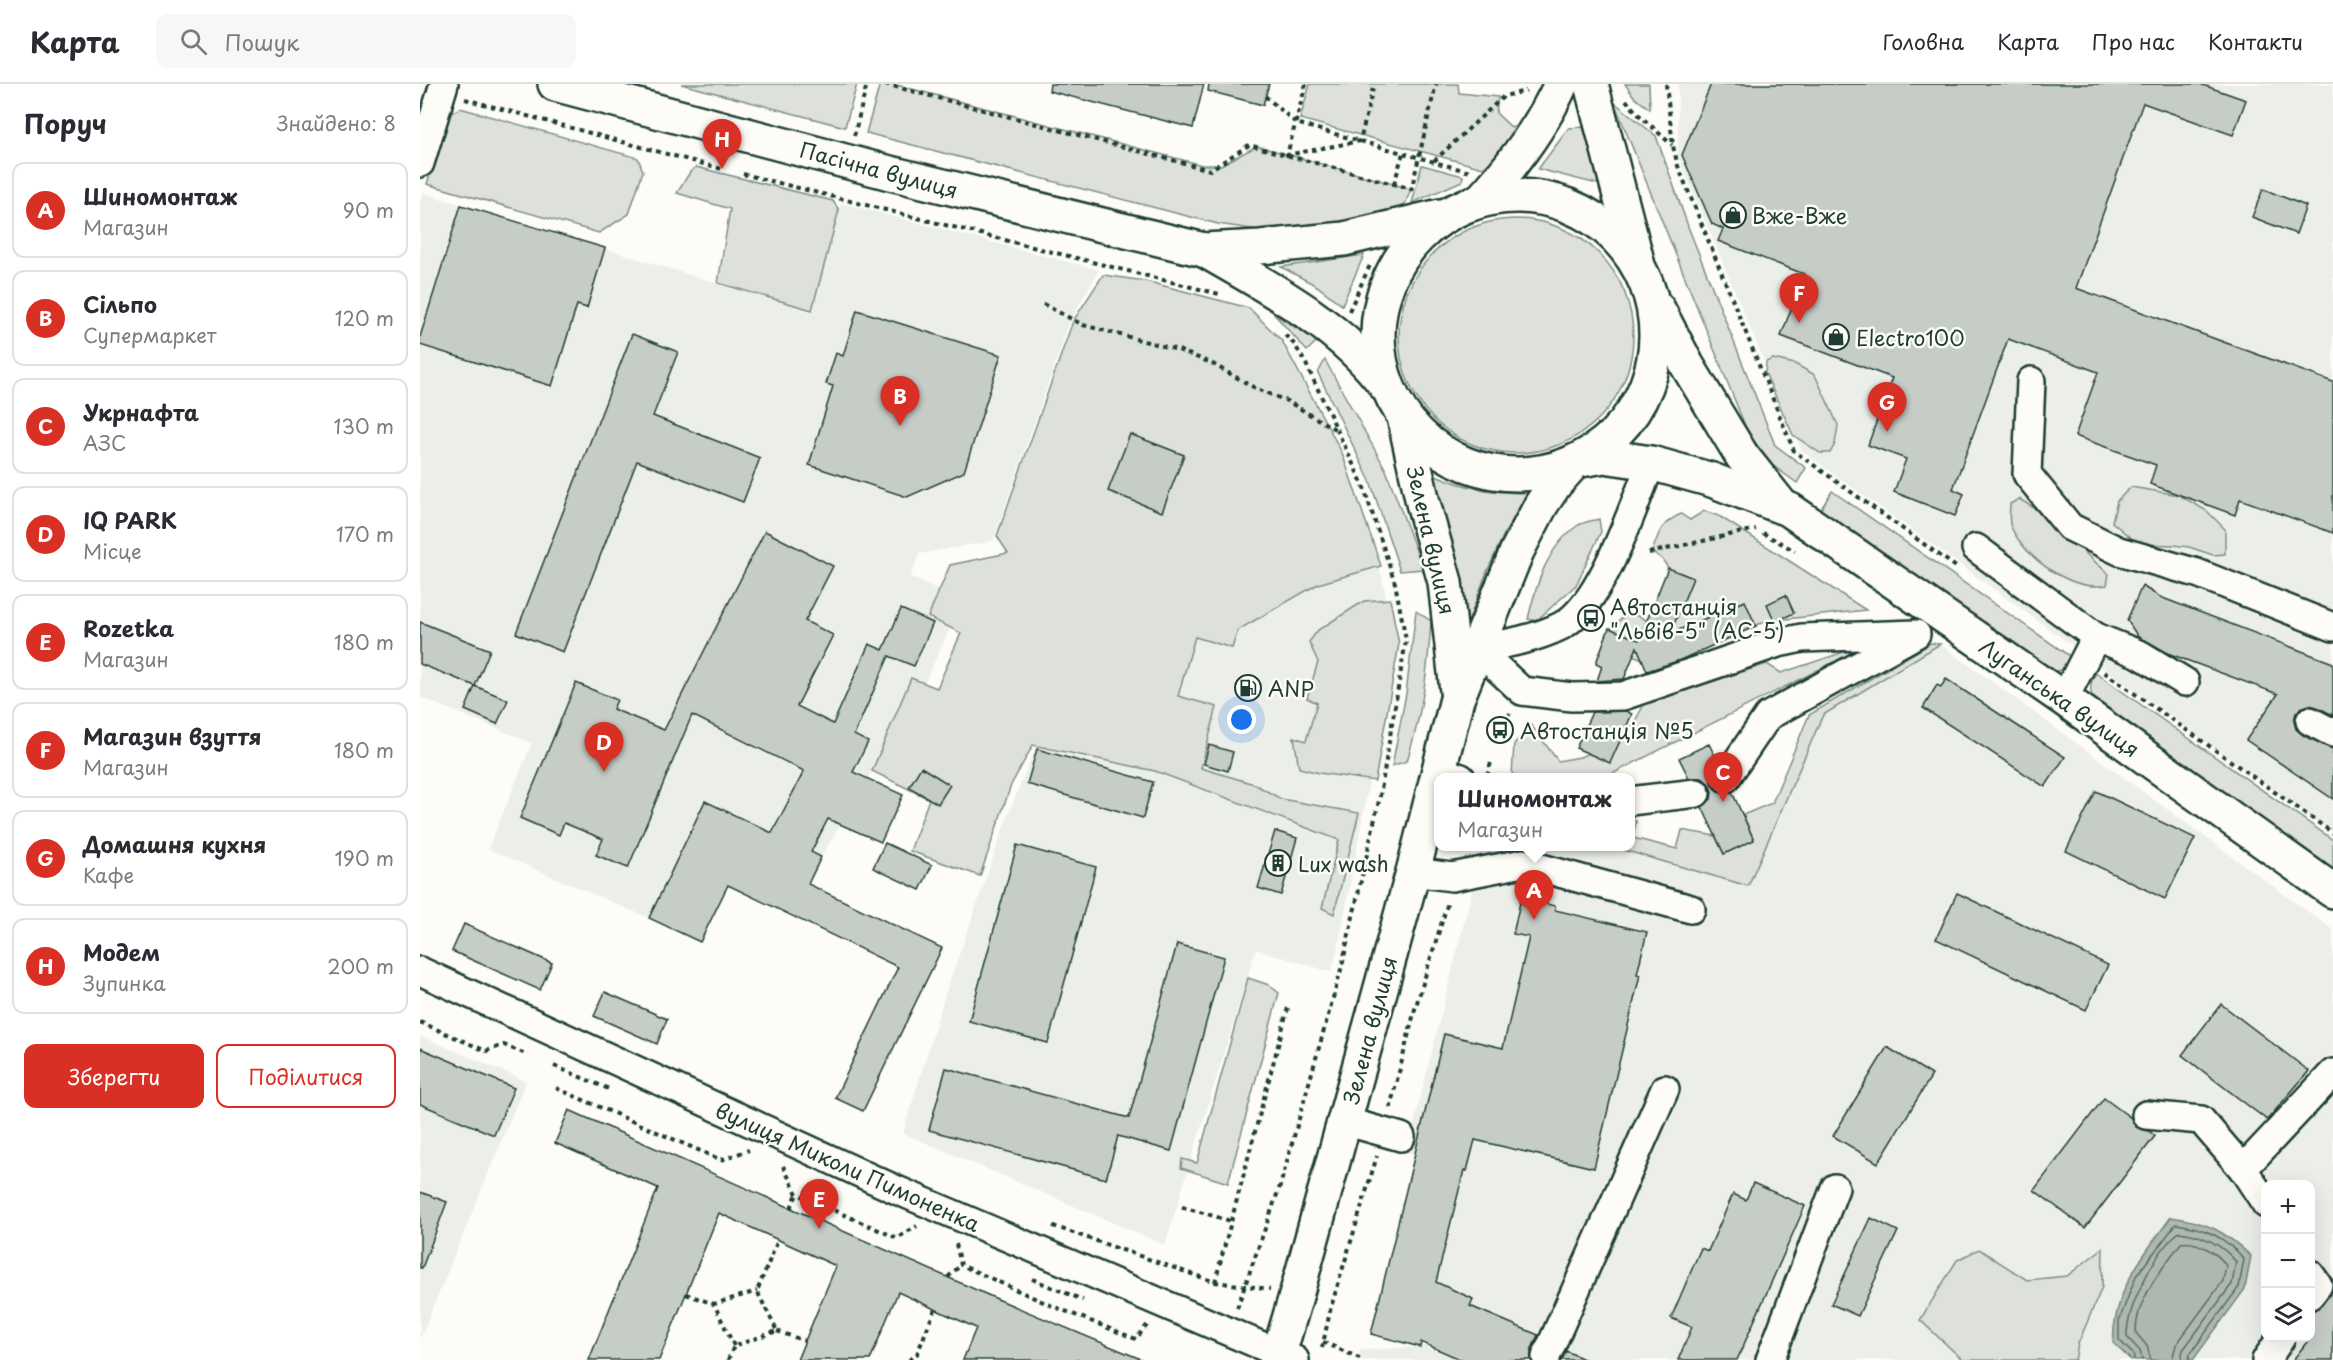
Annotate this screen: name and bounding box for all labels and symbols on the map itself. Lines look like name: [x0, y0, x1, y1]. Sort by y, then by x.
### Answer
pin: H: [702, 120, 742, 169]
street label: Пасічна вулиця: [796, 133, 962, 205]
place label: Вже-Вже: [1752, 199, 1847, 231]
shop icon: Вже-Вже: [1718, 200, 1748, 230]
pin: F: [1780, 274, 1818, 323]
place label: Electro100: [1856, 321, 1965, 353]
shop icon: Electro100: [1821, 322, 1851, 352]
pin: B: [880, 376, 920, 426]
pin: G: [1868, 382, 1906, 432]
street label: Зелена вулиця: [1399, 463, 1465, 617]
place label: Автостанція "Львів-5" (АС-5): [1610, 590, 1784, 646]
bus stop icon: Автостанція "Львів-5" (АС-5): [1576, 603, 1606, 633]
street label: Луганська вулиця: [1973, 630, 2147, 764]
place label: ANP: [1268, 672, 1314, 704]
fuel station icon: ANP: [1233, 673, 1263, 703]
your location: [1227, 705, 1256, 734]
place label: Автостанція №5: [1520, 714, 1694, 746]
bus stop icon: Автостанція №5: [1485, 715, 1515, 745]
pin: D: [584, 722, 624, 772]
pin: C: [1704, 752, 1742, 802]
place label: Lux wash: [1298, 847, 1389, 879]
building icon: Lux wash: [1263, 848, 1293, 878]
pin: A: [1514, 870, 1554, 920]
street label: Зелена вулиця: [1334, 953, 1404, 1107]
street label: вулиця Миколи Пимоненка: [711, 1093, 985, 1239]
pin: E: [800, 1180, 838, 1229]

